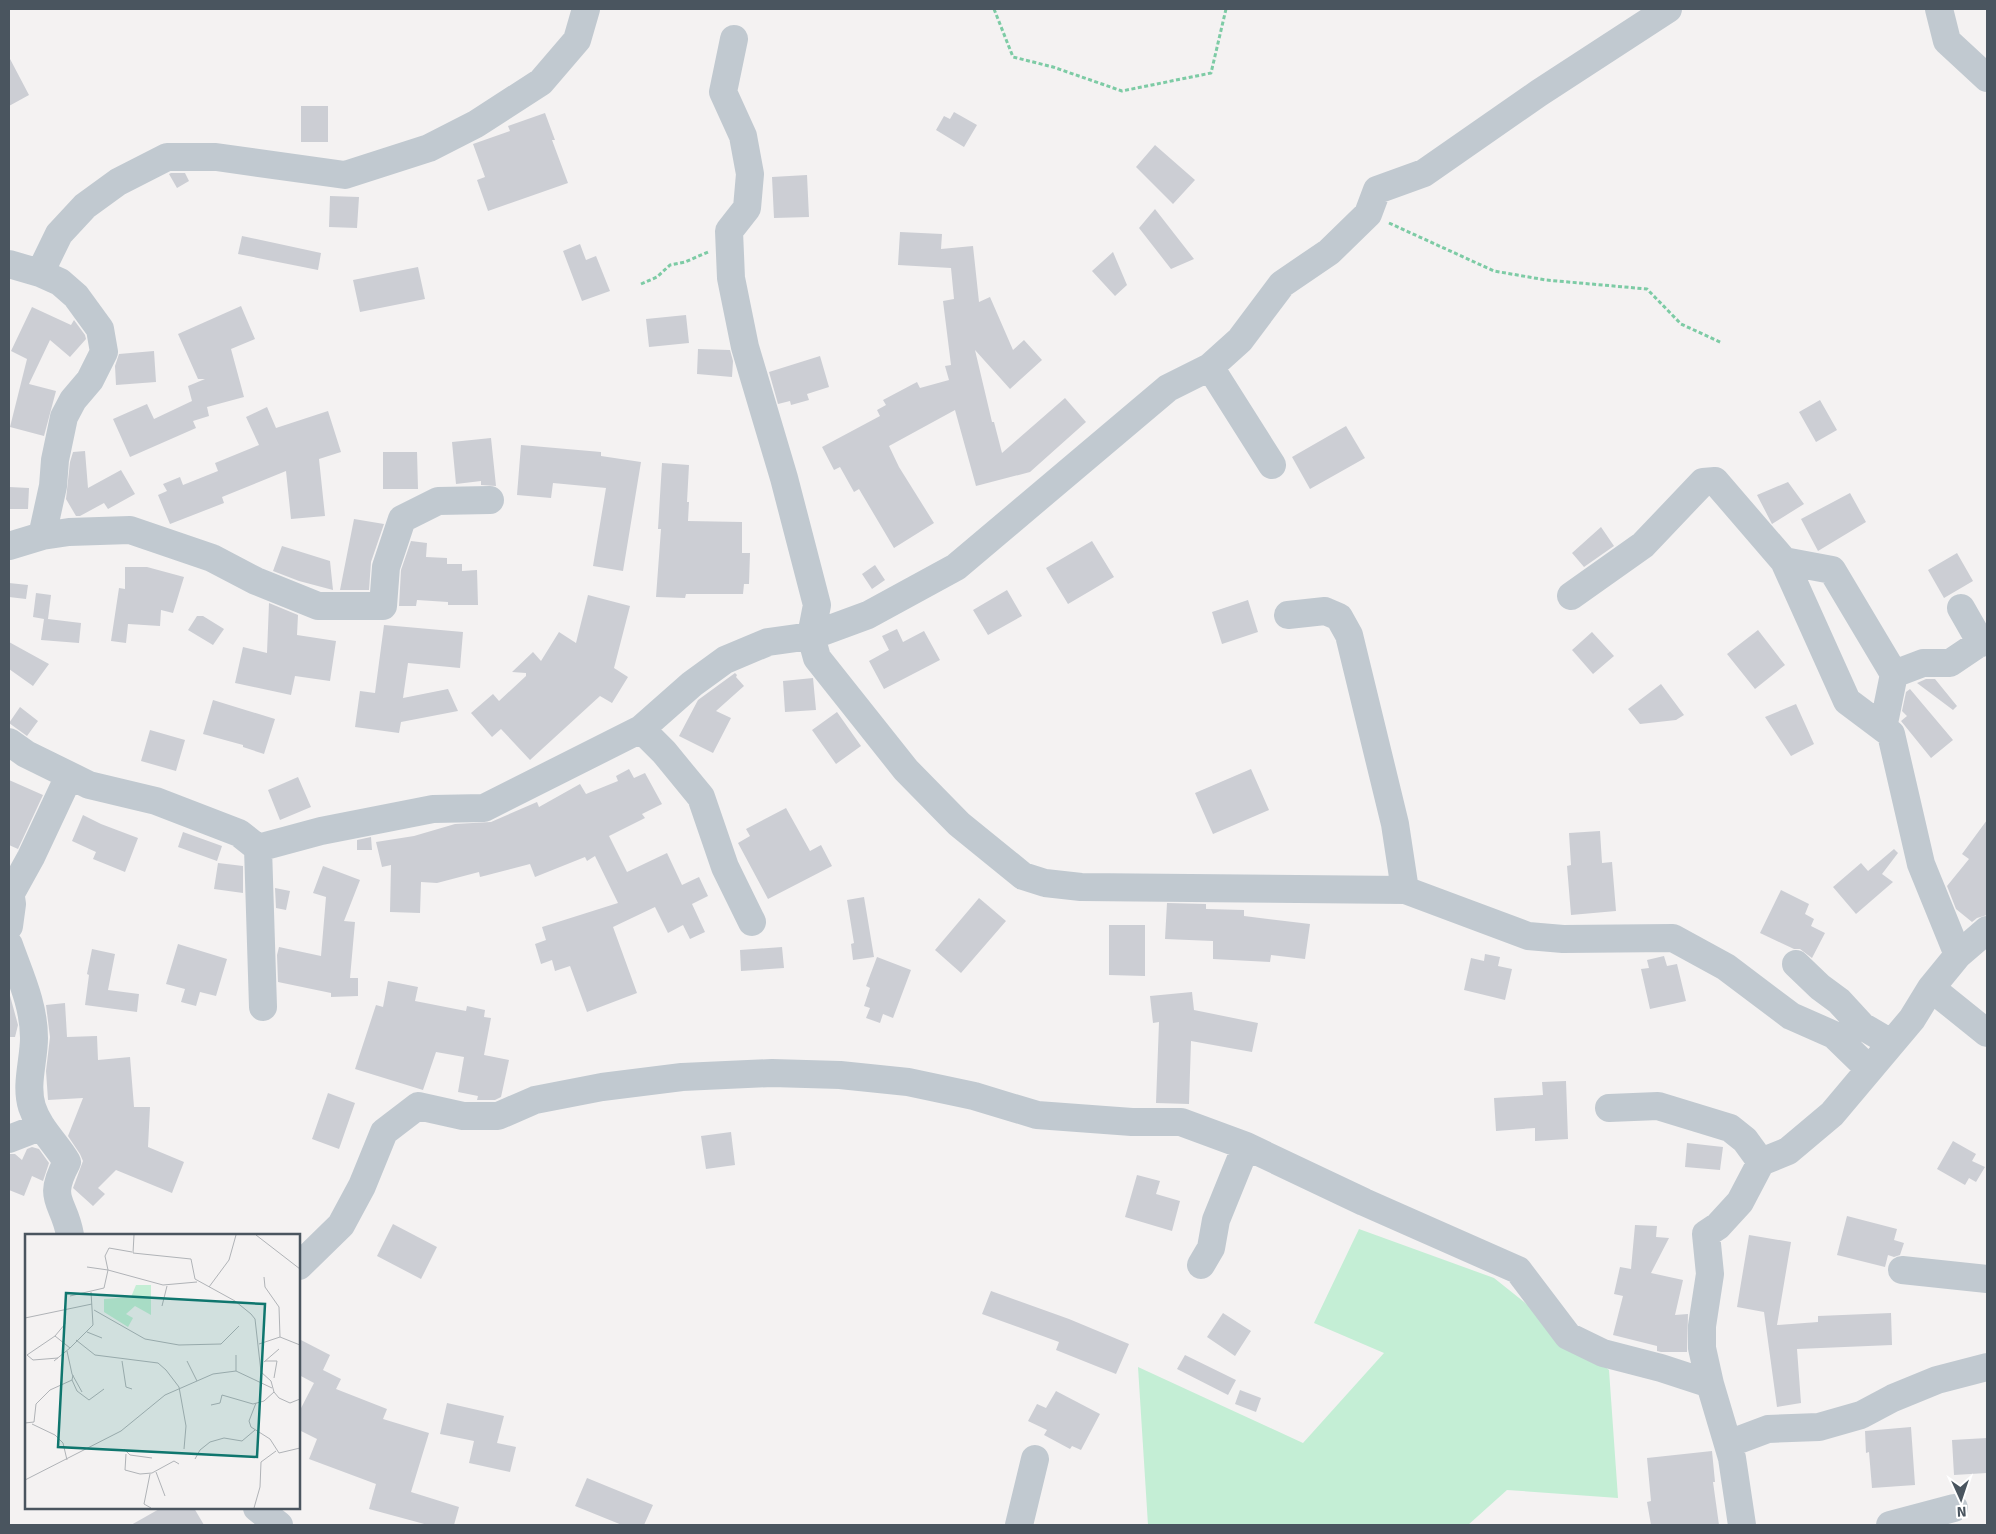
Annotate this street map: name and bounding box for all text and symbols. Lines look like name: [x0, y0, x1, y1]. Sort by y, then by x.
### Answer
inset map: [25, 1234, 300, 1509]
north arrow: [1936, 1474, 1986, 1524]
text: N: [1956, 1503, 1967, 1520]

